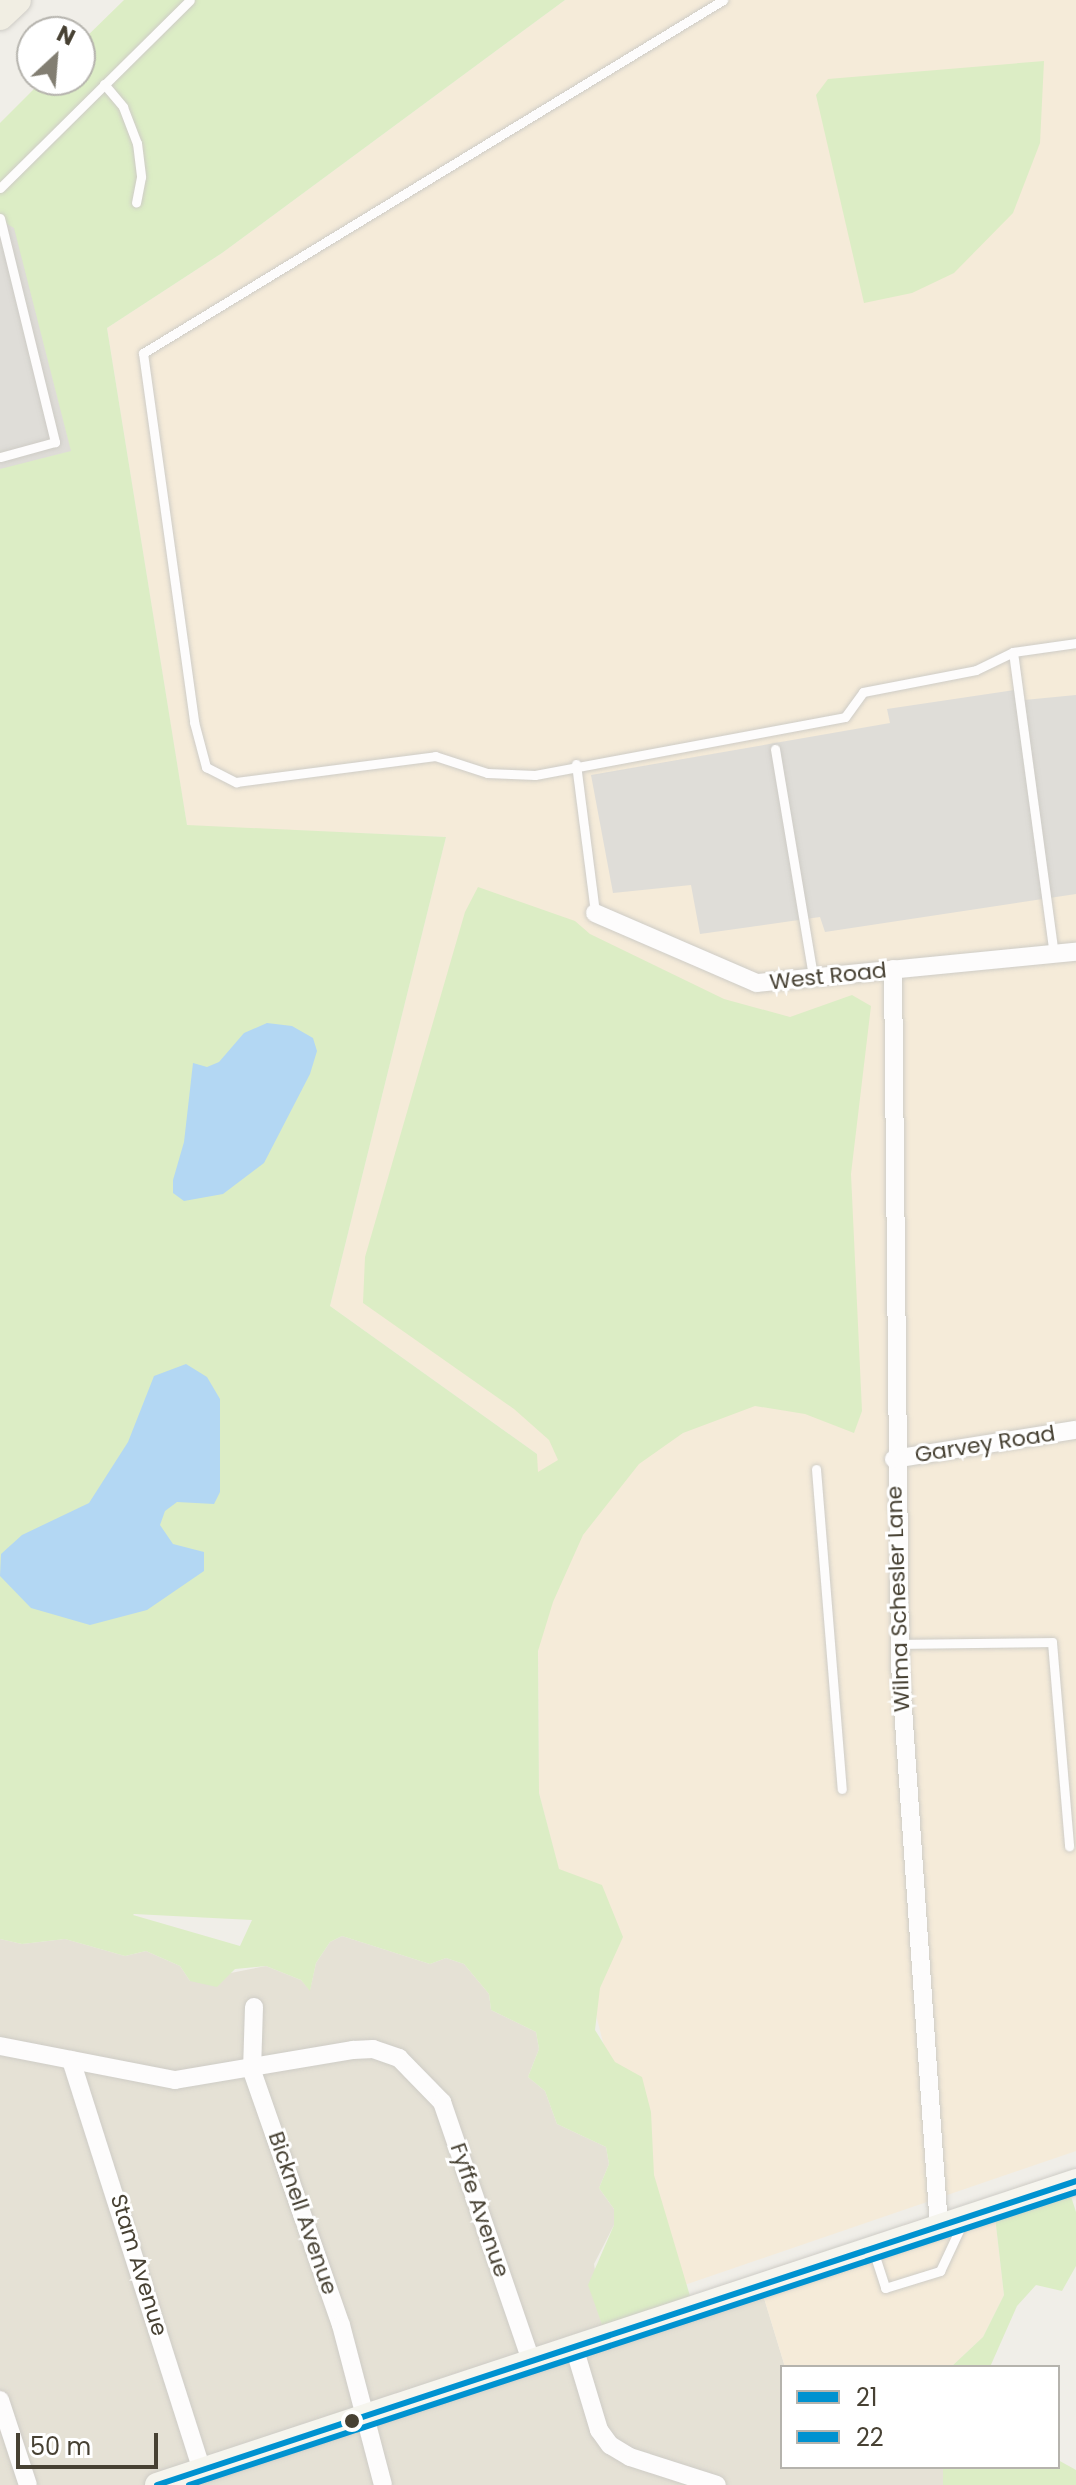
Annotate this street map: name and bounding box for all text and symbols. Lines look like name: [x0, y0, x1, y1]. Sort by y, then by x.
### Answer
north arrow: [16, 16, 96, 96]
text: N: [52, 18, 80, 53]
street label: West Road: [768, 957, 888, 995]
street label: Garvey Road: [913, 1420, 1057, 1468]
street label: Wilma Schesler Lane: [881, 1485, 915, 1713]
street label: Bicknell Avenue: [263, 2128, 343, 2298]
street label: Fyffe Avenue: [445, 2139, 515, 2281]
street label: Stam Avenue: [105, 2191, 173, 2339]
legend: [780, 2365, 1060, 2469]
text: 21: [856, 2381, 877, 2414]
unlabelled marker: [344, 2413, 360, 2429]
scale bar: [20, 2417, 162, 2467]
text: 22: [856, 2421, 884, 2454]
text: 50 m: [30, 2430, 91, 2463]

